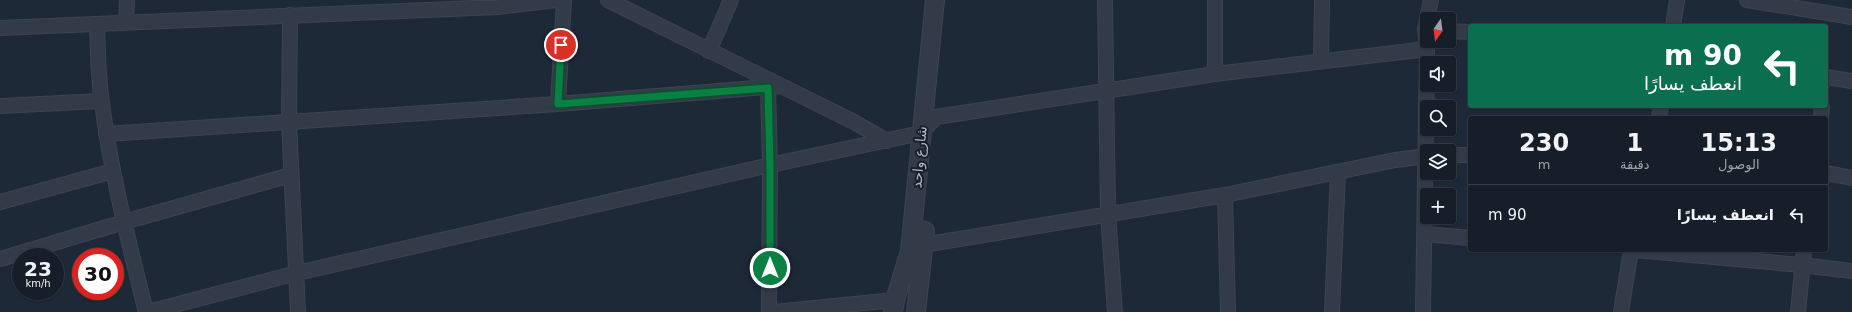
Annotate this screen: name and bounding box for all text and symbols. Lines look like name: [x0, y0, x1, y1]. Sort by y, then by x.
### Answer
north arrow: [1420, 12, 1456, 48]
map controls: [1420, 12, 1456, 224]
pin: [544, 28, 578, 62]
icon: arrive: [550, 34, 572, 56]
text: 90 m: [1664, 39, 1742, 72]
icon: left: [1756, 40, 1808, 92]
button: sound: [1420, 56, 1456, 92]
text: انعطف يسارًا: [1644, 73, 1742, 94]
button: search: [1420, 100, 1456, 136]
street label: شارع واحد: [908, 125, 931, 189]
text: 230: [1519, 129, 1569, 157]
text: 1: [1627, 129, 1643, 157]
text: 15:13: [1701, 129, 1777, 157]
button: layers: [1420, 144, 1456, 180]
text: m: [1538, 157, 1550, 172]
text: دقيقة: [1620, 157, 1650, 172]
text: الوصول: [1718, 157, 1760, 172]
button: +: [1420, 188, 1456, 224]
icon: left: [1786, 204, 1808, 226]
text: 90 m: [1488, 206, 1527, 224]
text: انعطف يسارًا: [1677, 206, 1774, 224]
position arrow: [749, 247, 791, 289]
speed limit sign: 30: [72, 248, 124, 300]
text: 23: [24, 257, 52, 281]
text: km/h: [25, 278, 51, 289]

